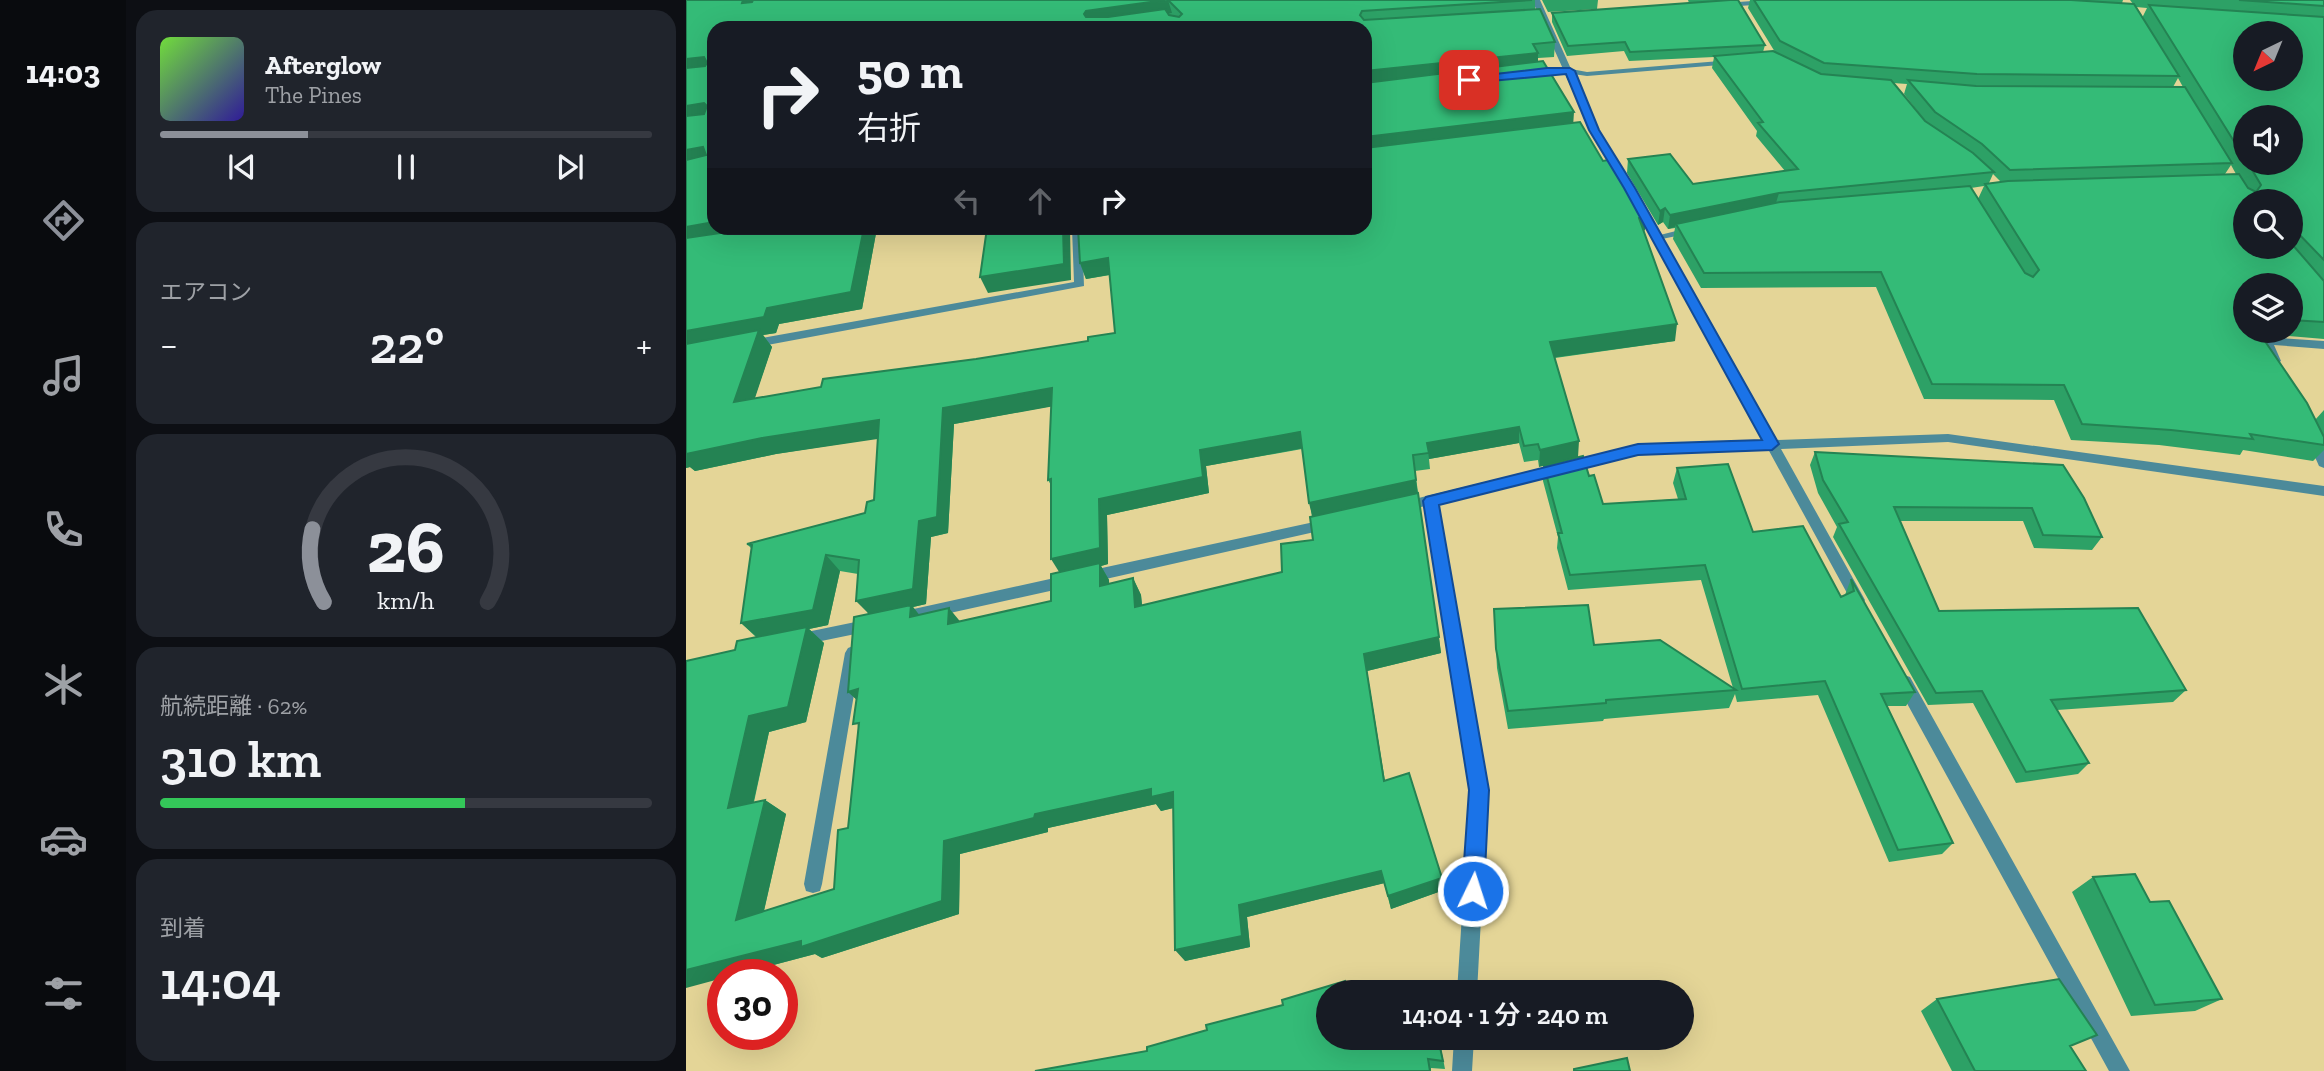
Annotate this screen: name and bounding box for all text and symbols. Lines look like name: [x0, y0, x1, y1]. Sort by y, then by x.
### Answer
north arrow: [2233, 21, 2303, 91]
map controls: [2233, 21, 2303, 343]
text: 50 m: [857, 42, 963, 101]
text: Afterglow: [265, 49, 381, 81]
icon: right: [742, 49, 833, 140]
pin: [1439, 50, 1499, 110]
text: 14:03: [26, 53, 100, 91]
icon: arrive: [1450, 61, 1488, 99]
text: The Pines: [265, 81, 362, 109]
button: sound: [2233, 105, 2303, 175]
text: 右折: [857, 109, 921, 147]
icon: previous: [223, 148, 261, 186]
icon: pause: [387, 148, 425, 186]
icon: next: [551, 148, 589, 186]
icon: left: [948, 182, 986, 220]
icon: ahead: [1021, 182, 1059, 220]
icon: right: [1094, 182, 1132, 220]
button: search: [2233, 189, 2303, 259]
icon: directions: [39, 196, 88, 245]
button: layers: [2233, 273, 2303, 343]
text: エアコン: [160, 278, 252, 306]
text: 22°: [370, 314, 444, 376]
text: −: [160, 322, 178, 368]
text: +: [636, 322, 652, 368]
icon: music: [39, 351, 88, 400]
text: 26: [367, 503, 445, 591]
icon: phone: [39, 505, 88, 554]
text: km/h: [377, 584, 435, 614]
icon: climate: [39, 660, 88, 709]
text: 航続距離 · 62%: [160, 692, 307, 720]
text: 310 km: [160, 728, 321, 790]
icon: car: [39, 815, 88, 864]
position arrow: [1436, 854, 1510, 928]
text: 到着: [160, 914, 206, 942]
text: 14:04: [160, 950, 281, 1012]
speed limit sign: 30: [707, 959, 798, 1050]
icon: filters: [39, 969, 88, 1018]
text: 14:04 · 1 分 · 240 m: [1402, 999, 1608, 1031]

